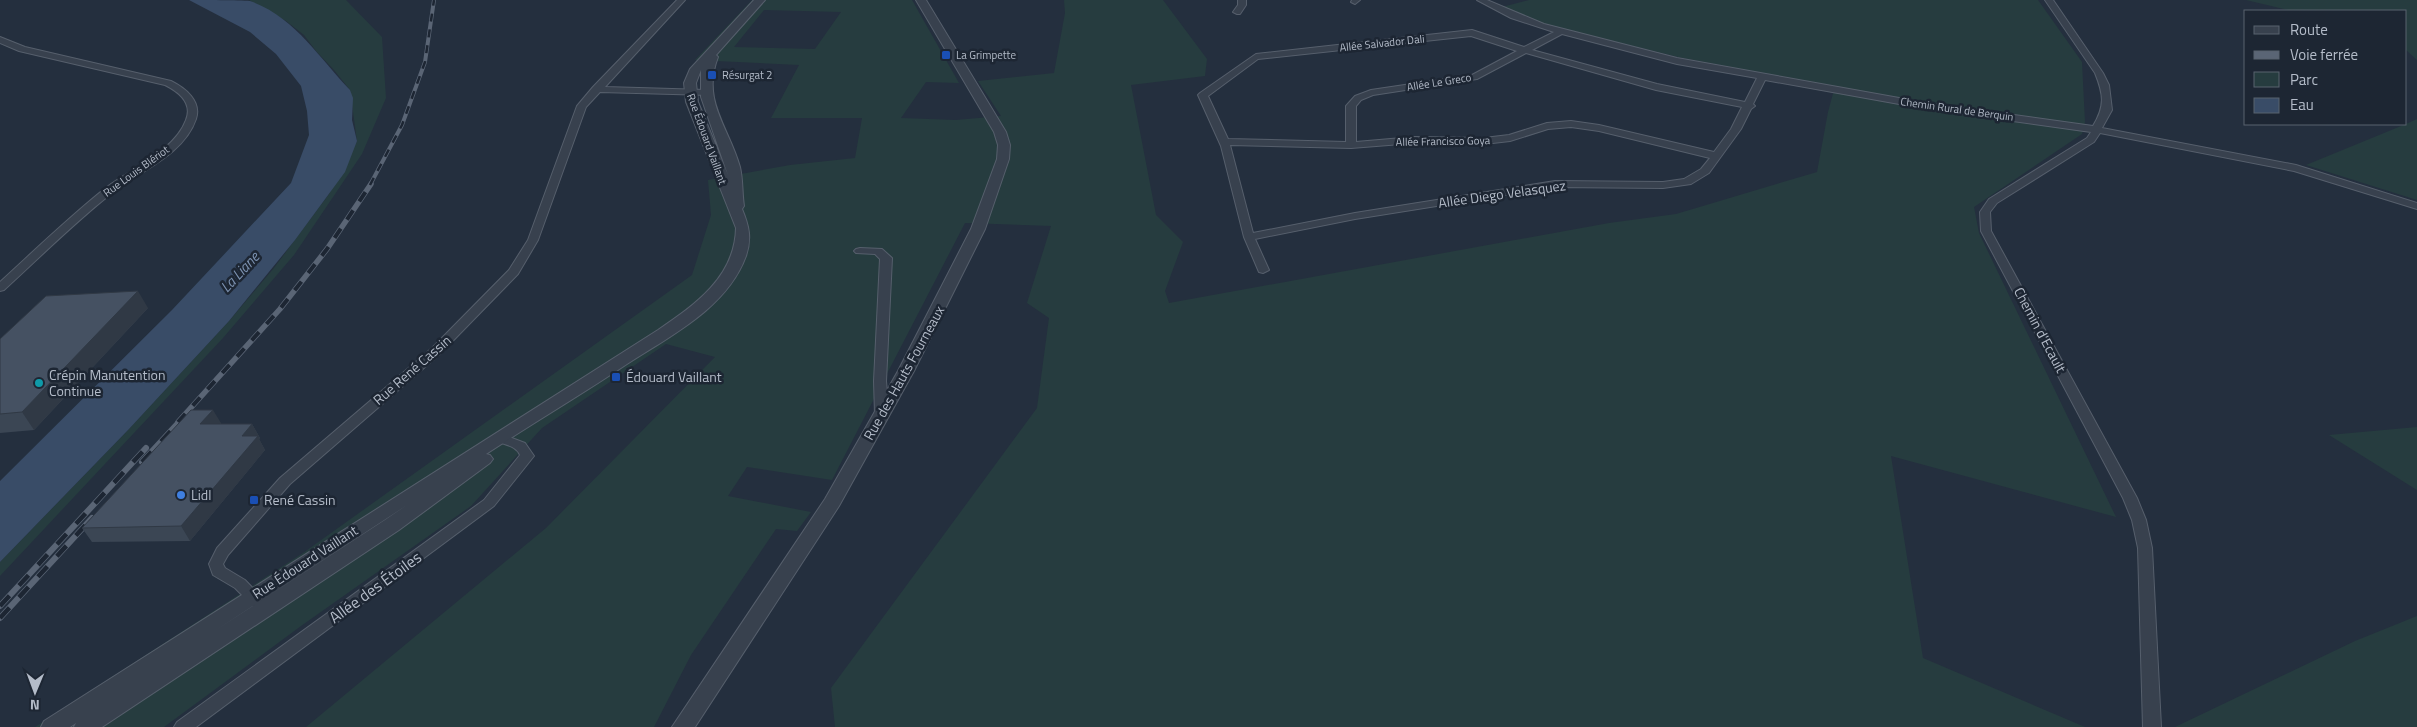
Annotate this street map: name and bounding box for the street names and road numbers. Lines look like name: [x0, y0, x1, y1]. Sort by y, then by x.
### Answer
street label: Allée Salvador Dali: [1339, 31, 1425, 55]
street label: Allée Le Greco: [1406, 69, 1473, 95]
street label: Rue Édouard Vaillant: [683, 91, 731, 187]
street label: Chemin Rural de Berquin: [1899, 93, 2015, 125]
street label: Allée Francisco Goya: [1396, 132, 1491, 150]
street label: Rue Louis Blériot: [100, 141, 172, 200]
street label: Allée Diego Velasquez: [1437, 174, 1567, 213]
street label: Chemin d'Ecault: [2009, 283, 2072, 376]
street label: Rue des Hauts Fourneaux: [858, 301, 950, 444]
street label: Rue René Cassin: [368, 330, 455, 410]
street label: Rue Édouard Vaillant: [248, 520, 362, 604]
street label: Allée des Étoiles: [324, 545, 426, 629]

